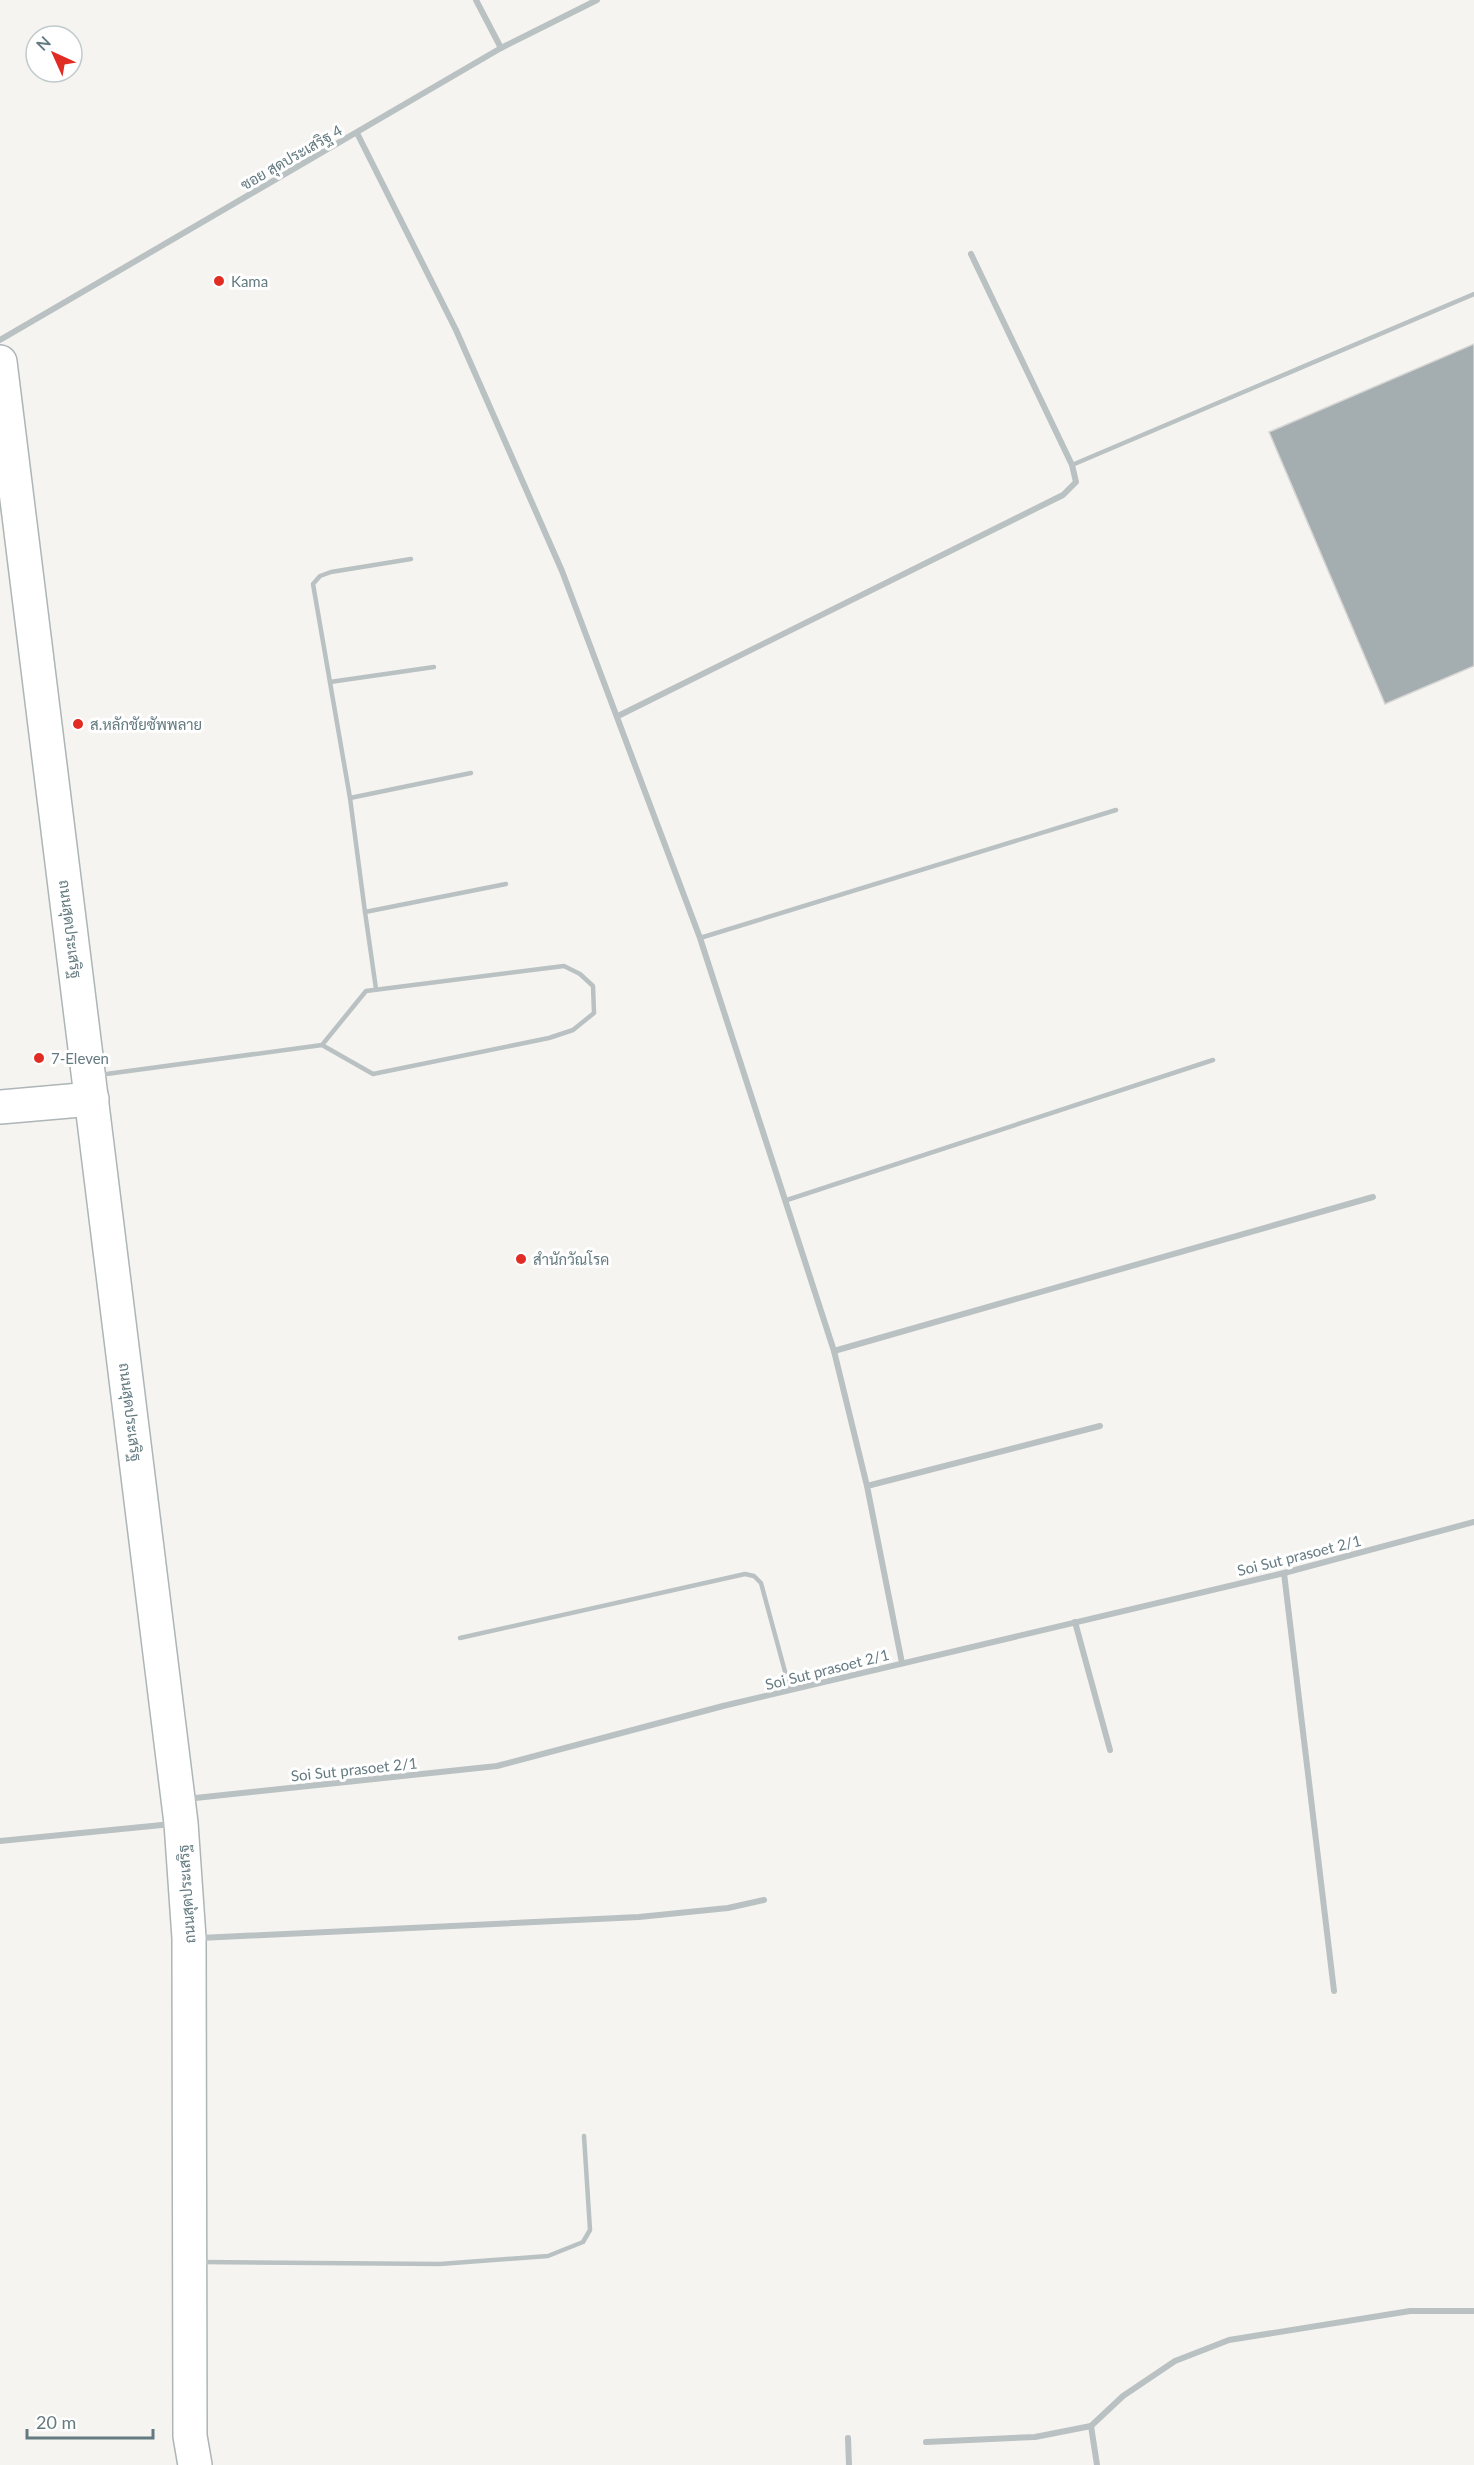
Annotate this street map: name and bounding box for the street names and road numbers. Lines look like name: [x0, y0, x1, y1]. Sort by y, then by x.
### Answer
street label: ซอย สุดประเสริฐ 4: [237, 120, 347, 196]
street label: ถนนสุดประเสริฐ: [53, 879, 86, 980]
street label: ถนนสุดประเสริฐ: [113, 1362, 146, 1463]
street label: Soi Sut prasoet 2/1: [1235, 1531, 1363, 1579]
street label: Soi Sut prasoet 2/1: [763, 1645, 891, 1693]
street label: Soi Sut prasoet 2/1: [290, 1753, 418, 1785]
street label: ถนนสุดประเสริฐ: [174, 1844, 201, 1944]

